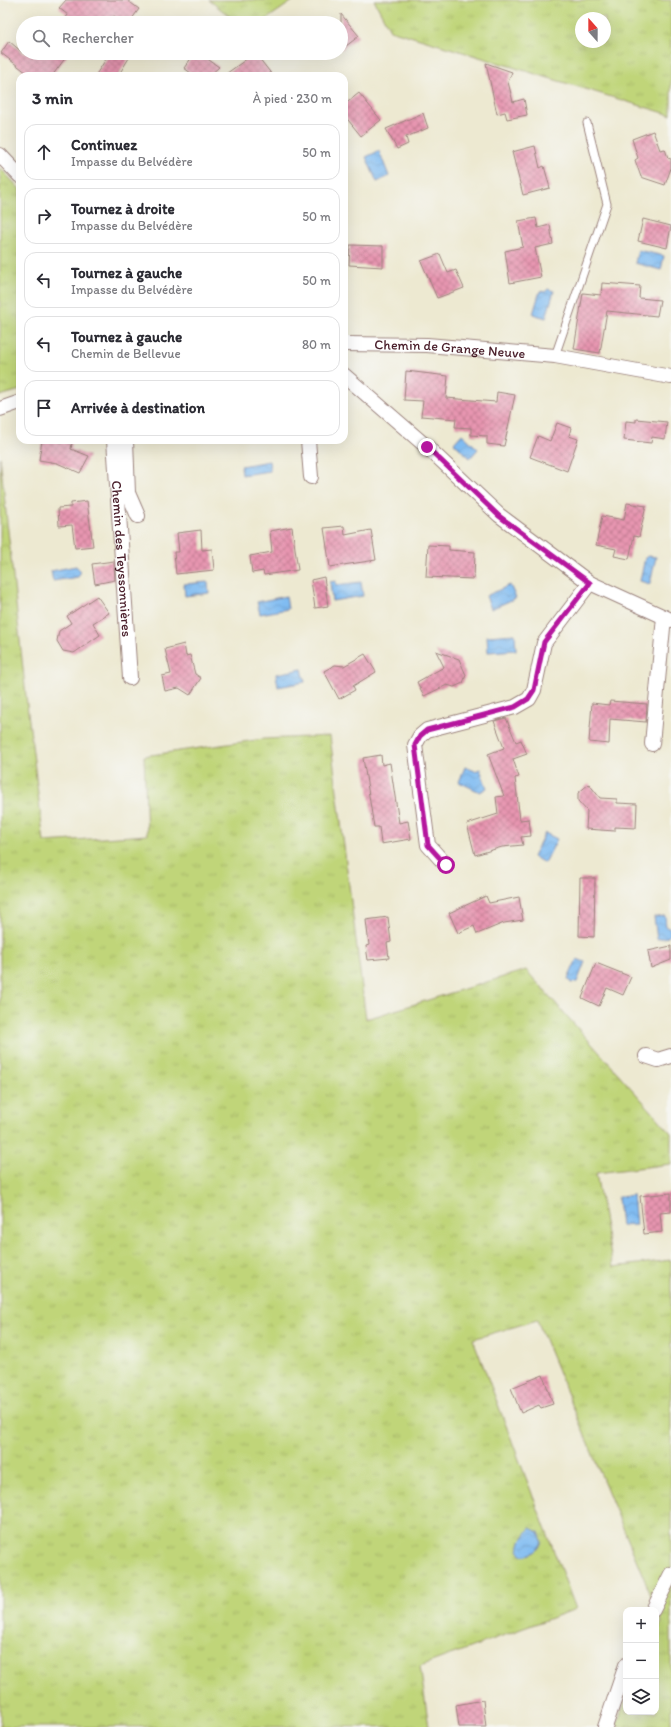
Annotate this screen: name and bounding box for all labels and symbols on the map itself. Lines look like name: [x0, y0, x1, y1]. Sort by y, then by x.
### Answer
north arrow: [575, 12, 611, 48]
street label: Chemin de Grange Neuve: [374, 336, 526, 362]
route end: [418, 438, 436, 456]
street label: Chemin des Teyssonnières: [108, 480, 136, 638]
route start: [437, 856, 455, 874]

